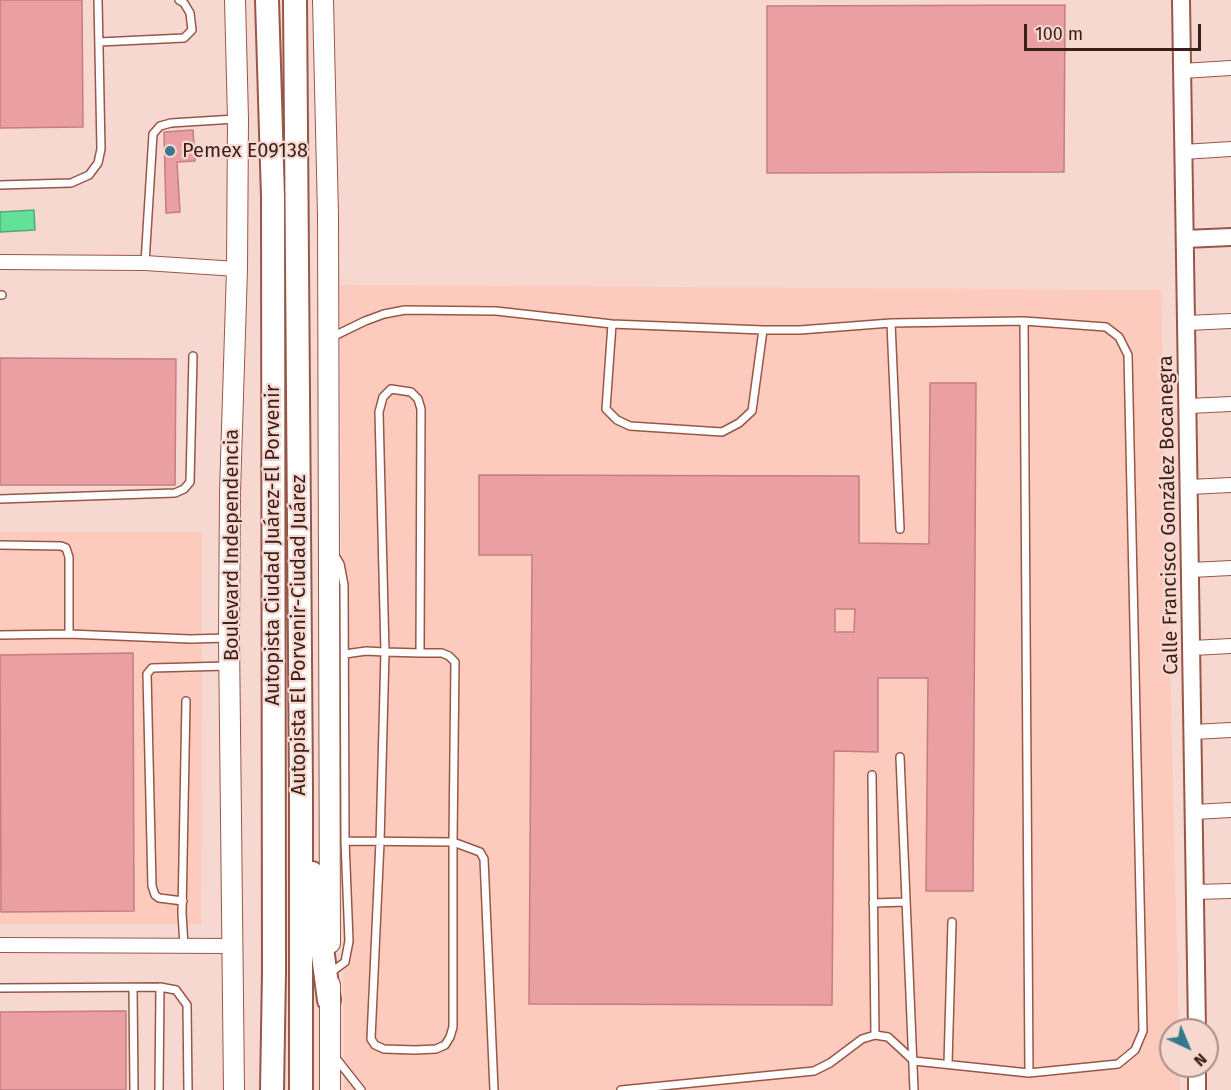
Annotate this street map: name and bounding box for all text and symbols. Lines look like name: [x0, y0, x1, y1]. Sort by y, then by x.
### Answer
scale bar: [1027, 12, 1204, 50]
text: 100 m: [1035, 23, 1083, 45]
place label: Pemex E09138: [182, 139, 308, 163]
marker: Pemex E09138: [163, 144, 177, 158]
street label: Calle Francisco González Bocanegra: [1154, 355, 1184, 675]
street label: Autopista Ciudad Juárez-El Porvenir: [261, 385, 285, 705]
street label: Boulevard Independencia: [220, 429, 244, 661]
street label: Autopista El Porvenir-Ciudad Juárez: [287, 475, 311, 795]
north arrow: [1159, 1018, 1219, 1078]
text: N: [1190, 1049, 1211, 1070]

